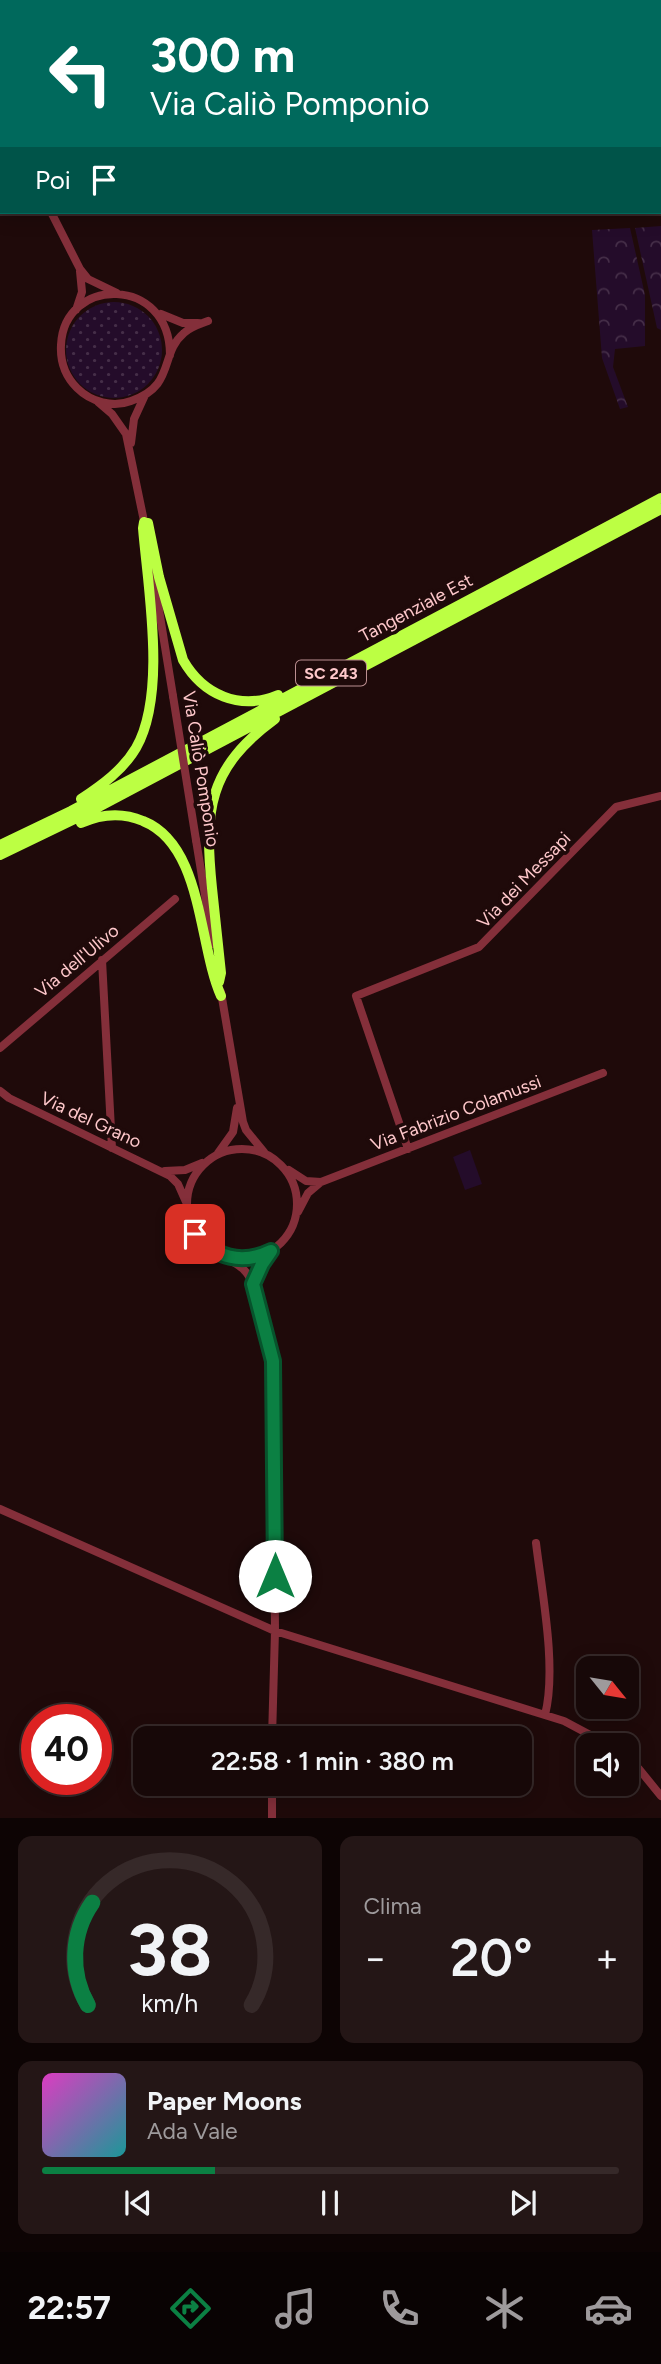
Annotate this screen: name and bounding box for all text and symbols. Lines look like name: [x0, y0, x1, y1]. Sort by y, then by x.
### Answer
text: 300 m: [150, 25, 295, 84]
icon: left: [35, 28, 126, 119]
text: Via Caliò Pomponio: [150, 85, 429, 123]
icon: arrive: [85, 161, 123, 199]
text: Poi: [35, 164, 71, 196]
street label: Tangenziale Est: [356, 569, 476, 647]
road number: SC 243: [296, 660, 366, 686]
street label: Via Caliò Pomponio: [178, 690, 224, 848]
street label: Via dei Messapi: [473, 827, 575, 933]
street label: Via dell'Ulivo: [31, 920, 123, 1002]
street label: Via Fabrizio Colamussi: [368, 1070, 544, 1156]
street label: Via del Grano: [37, 1087, 145, 1153]
pin: [165, 1204, 225, 1264]
icon: arrive: [176, 1215, 214, 1253]
position arrow: [238, 1539, 312, 1613]
north arrow: [576, 1656, 639, 1718]
map controls: [576, 1656, 639, 1796]
speed limit sign: 40: [21, 1704, 112, 1795]
button: sound: [576, 1733, 639, 1796]
text: 22:58 · 1 min · 380 m: [211, 1745, 454, 1777]
text: Clima: [364, 1892, 422, 1920]
text: 38: [127, 1907, 212, 1994]
text: 20°: [450, 1927, 533, 1989]
text: −: [364, 1935, 387, 1981]
text: +: [595, 1935, 619, 1981]
text: km/h: [141, 1988, 198, 2018]
text: Paper Moons: [147, 2085, 302, 2117]
text: Ada Vale: [147, 2117, 238, 2145]
icon: previous: [119, 2184, 157, 2222]
icon: pause: [311, 2184, 349, 2222]
icon: next: [504, 2184, 542, 2222]
icon: directions: [166, 2284, 215, 2333]
icon: music: [271, 2284, 320, 2333]
icon: phone: [375, 2284, 424, 2333]
icon: climate: [480, 2284, 529, 2333]
icon: car: [584, 2284, 633, 2333]
text: 22:57: [28, 2289, 111, 2327]

